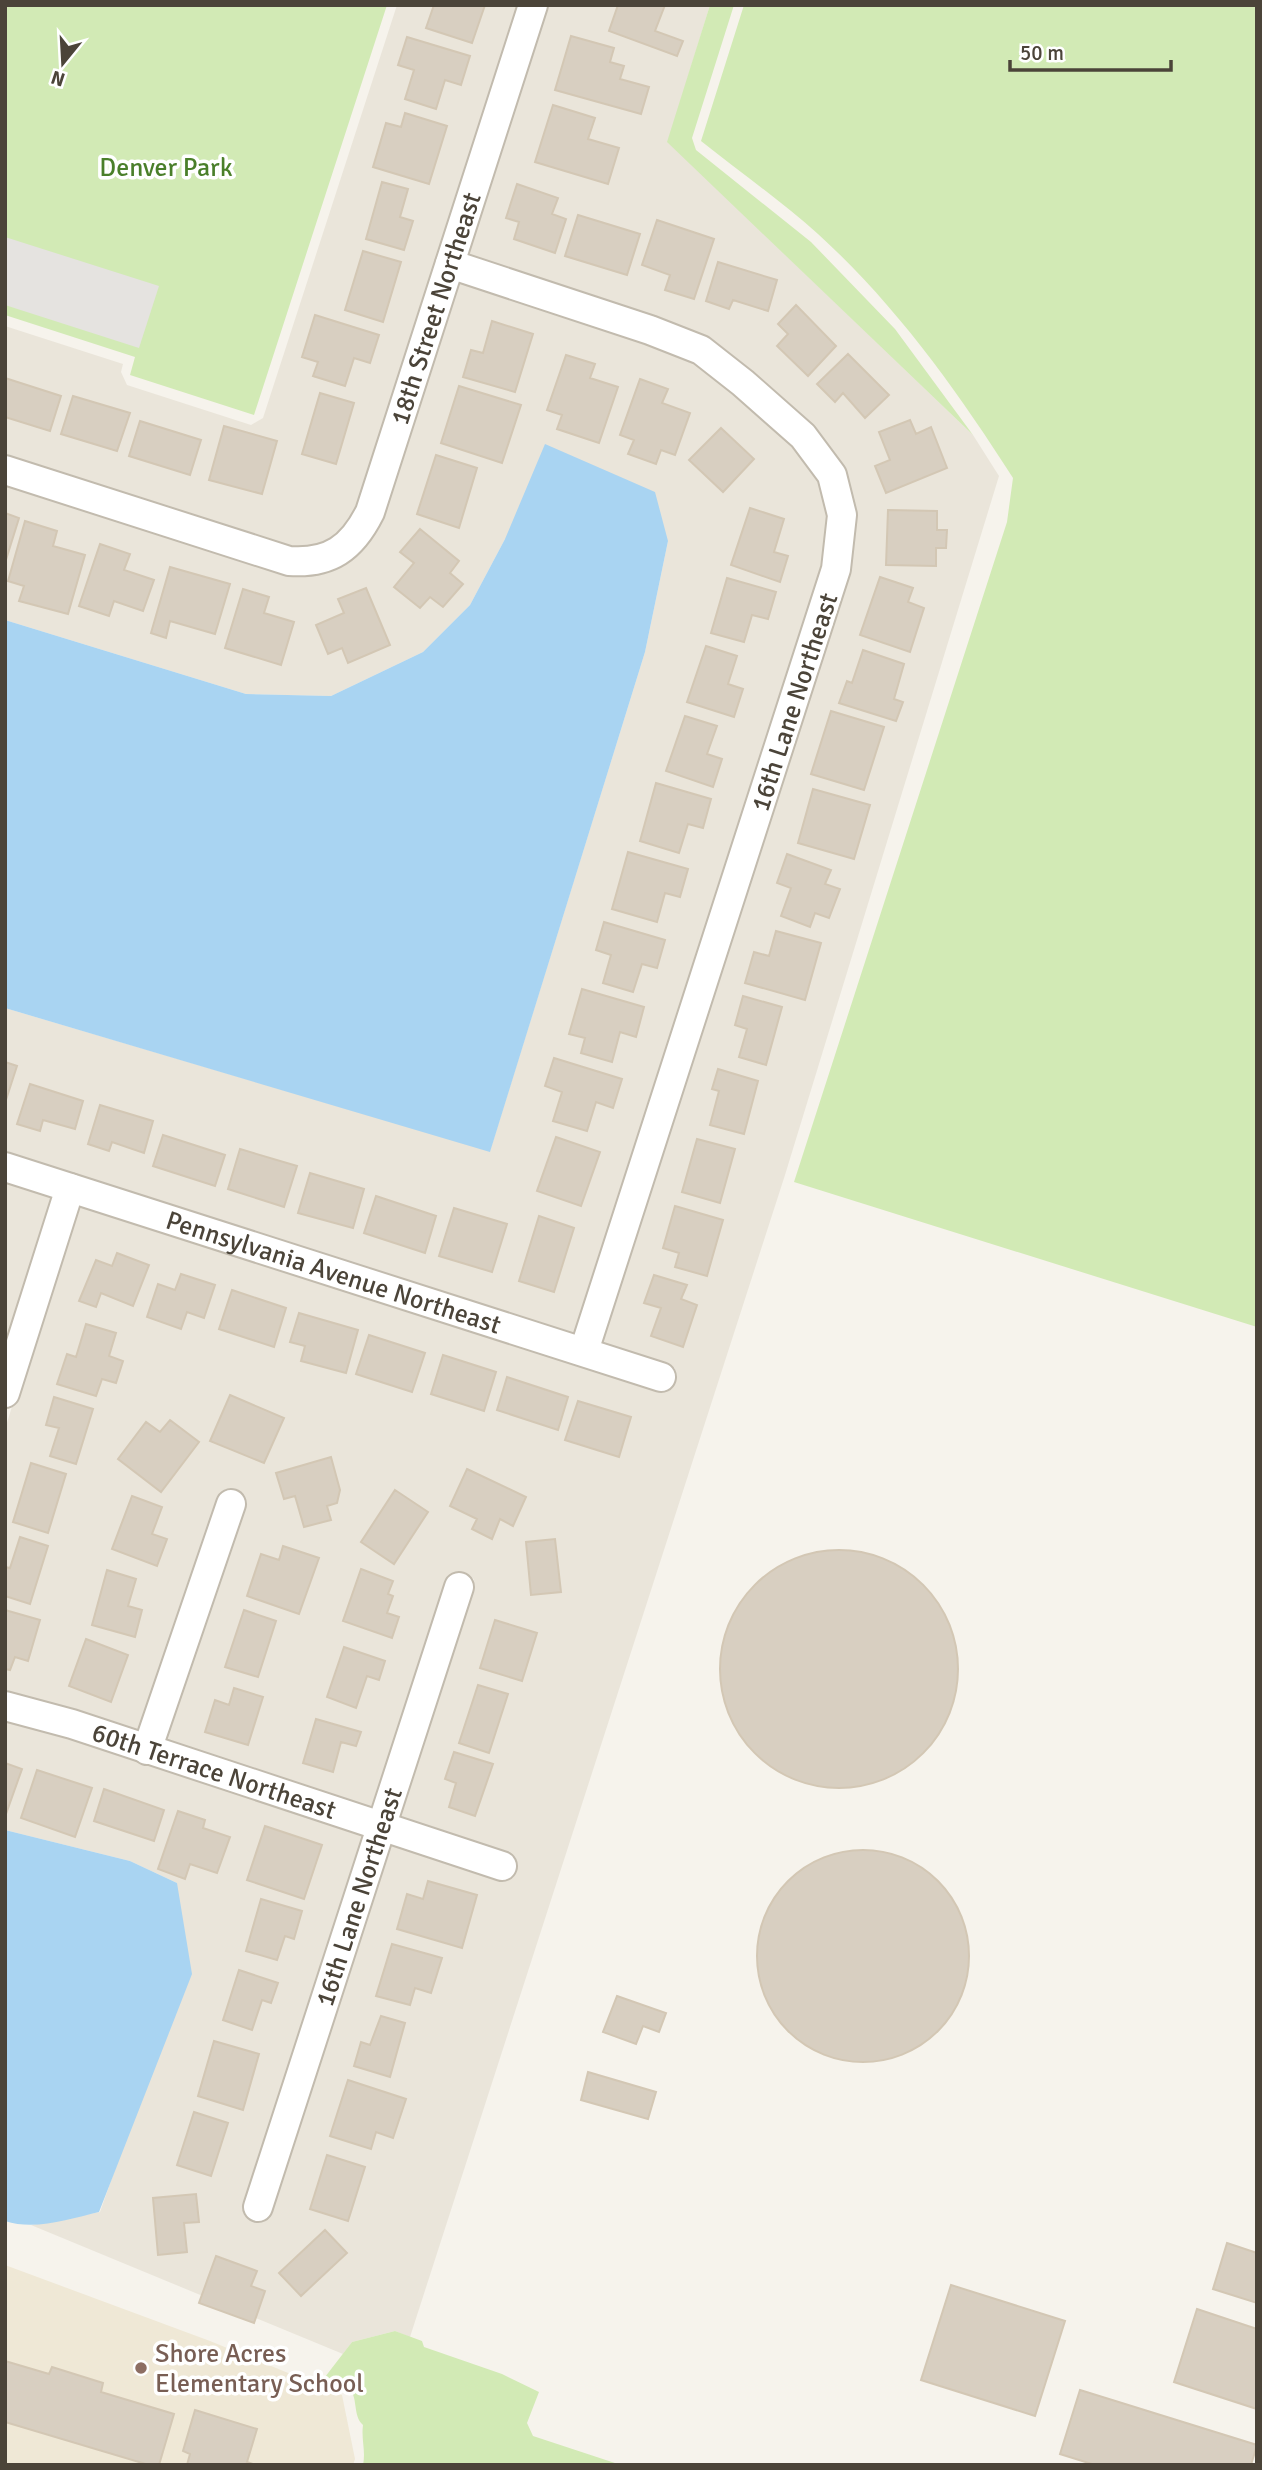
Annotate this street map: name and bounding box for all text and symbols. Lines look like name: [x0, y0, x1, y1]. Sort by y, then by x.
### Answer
north arrow: [28, 28, 98, 98]
scale bar: [1010, 28, 1171, 72]
text: 50 m: [1020, 40, 1064, 66]
text: N: [48, 65, 68, 92]
park label: Denver Park: [99, 152, 233, 184]
street label: 18th Street Northeast: [384, 189, 489, 429]
street label: 16th Lane Northeast: [745, 589, 845, 816]
street label: Pennsylvania Avenue Northeast: [162, 1205, 505, 1342]
street label: 60th Terrace Northeast: [88, 1717, 340, 1827]
street label: 16th Lane Northeast: [309, 1784, 410, 2011]
place label: Shore Acres Elementary School: [155, 2338, 364, 2400]
marker: Shore Acres Elementary School: [133, 2360, 149, 2376]

